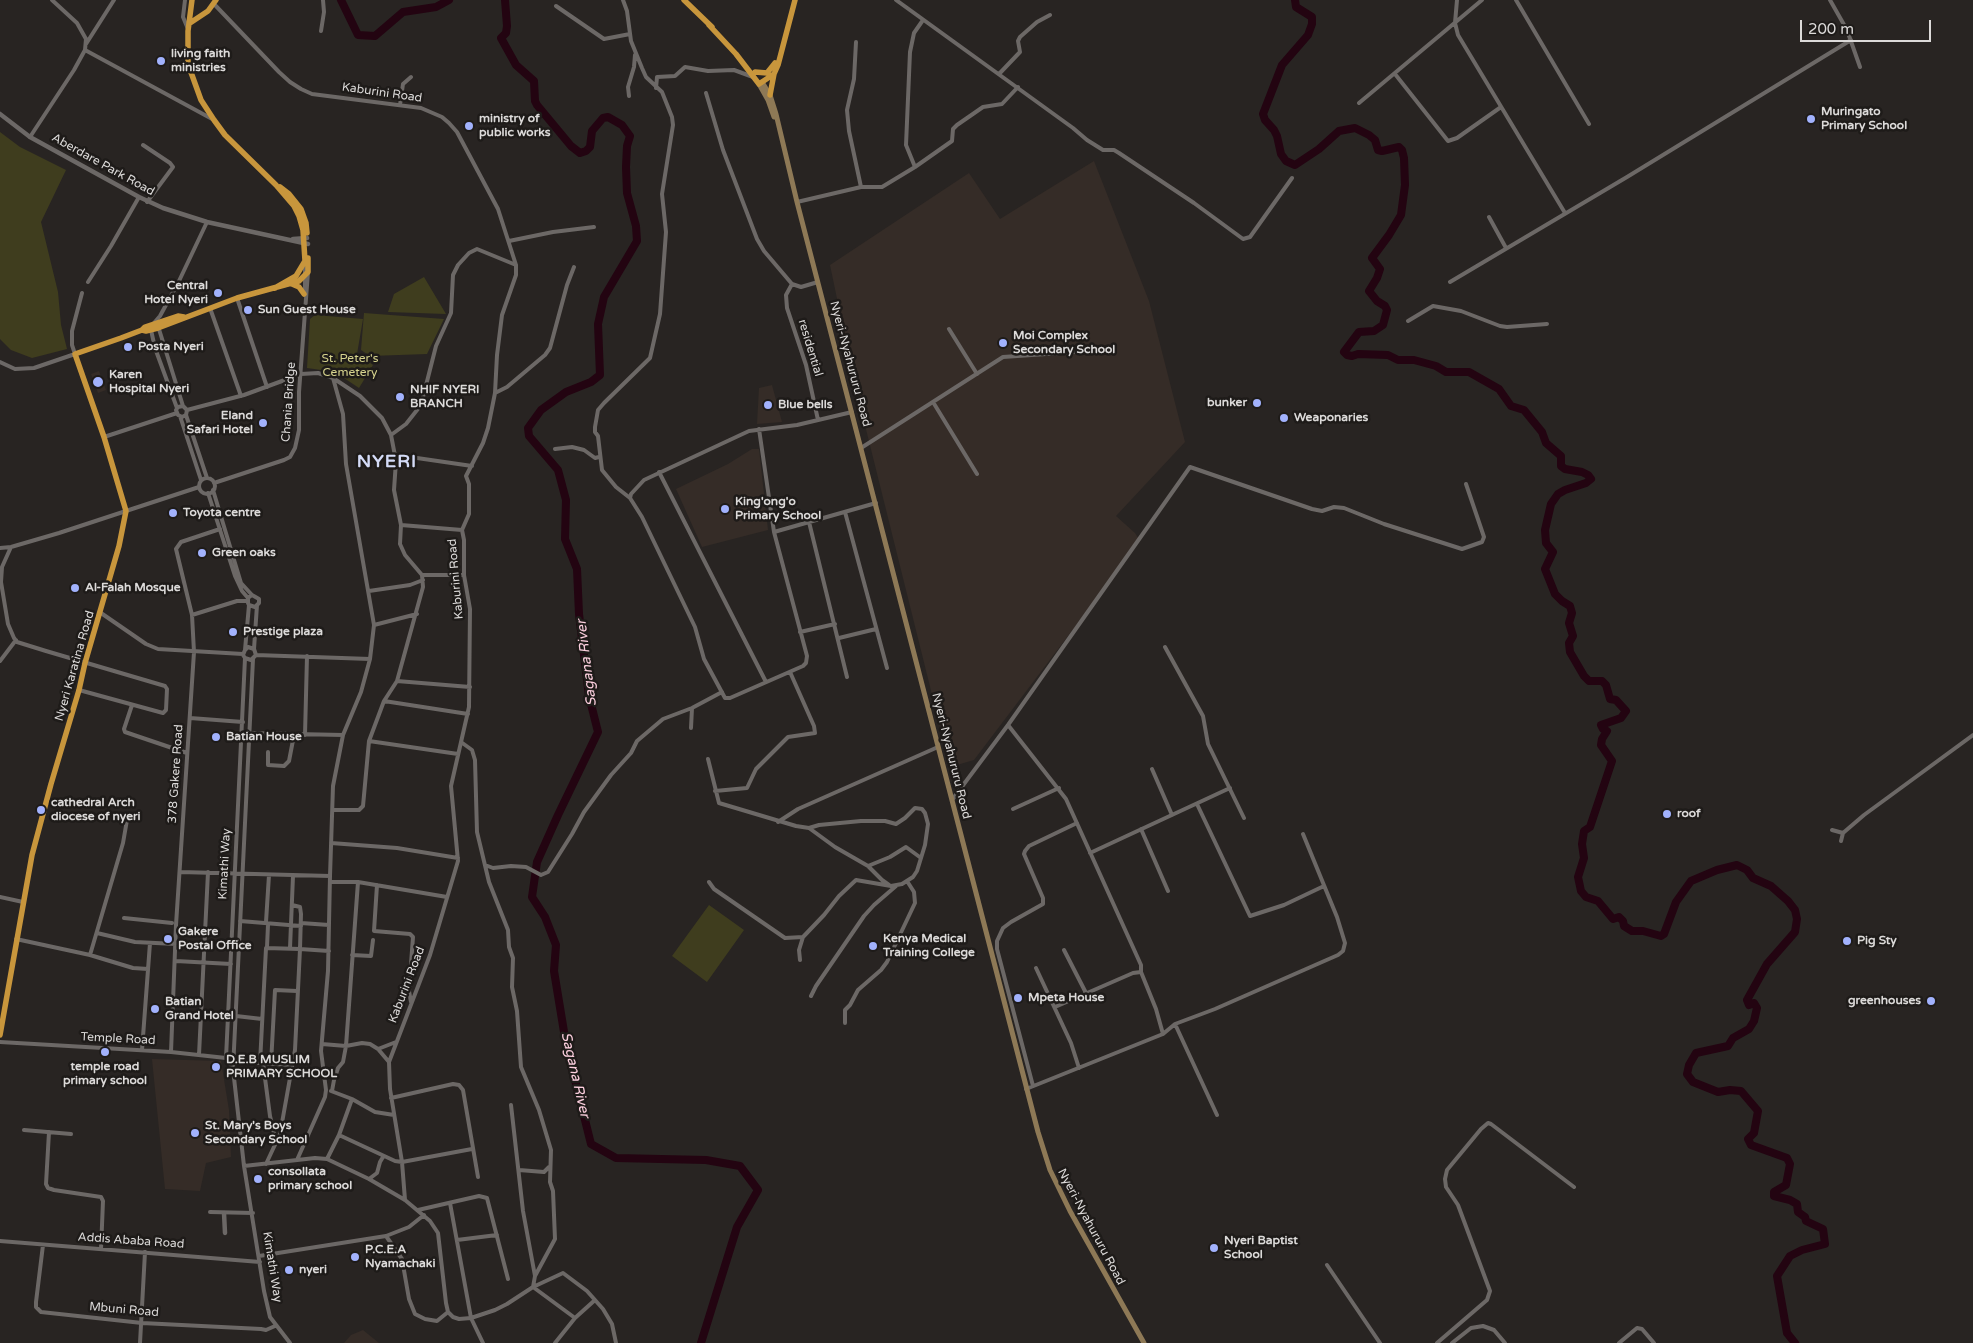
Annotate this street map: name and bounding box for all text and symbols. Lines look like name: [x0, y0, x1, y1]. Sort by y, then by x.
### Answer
scale bar: [1803, 10, 1934, 42]
text: 200 m: [1808, 20, 1854, 38]
place label: living faith ministries: [171, 47, 230, 75]
marker: living faith ministries: [155, 55, 167, 67]
street label: Kaburini Road: [341, 80, 423, 106]
place label: Muringato Primary School: [1821, 105, 1907, 133]
place label: ministry of public works: [479, 112, 550, 140]
marker: Muringato Primary School: [1805, 113, 1817, 125]
marker: ministry of public works: [463, 120, 475, 132]
street label: Aberdare Park Road: [49, 131, 157, 199]
place label: Central Hotel Nyeri: [144, 279, 208, 307]
marker: Central Hotel Nyeri: [212, 287, 224, 299]
street label: Nyeri-Nyahururu Road: [826, 300, 874, 428]
place label: Sun Guest House: [258, 303, 356, 317]
marker: Sun Guest House: [242, 304, 254, 316]
street label: residential: [795, 318, 825, 378]
place label: Moi Complex Secondary School: [1013, 329, 1115, 357]
marker: Moi Complex Secondary School: [997, 337, 1009, 349]
place label: Posta Nyeri: [138, 340, 204, 354]
marker: Posta Nyeri: [122, 341, 134, 353]
park label: St. Peter's Cemetery: [322, 352, 378, 380]
street label: Chania Bridge: [279, 361, 299, 443]
place label: Karen Hospital Nyeri: [109, 368, 189, 396]
marker: Karen Hospital Nyeri: [91, 375, 105, 389]
place label: NHIF NYERI BRANCH: [410, 383, 479, 411]
marker: NHIF NYERI BRANCH: [394, 391, 406, 403]
place label: bunker: [1207, 396, 1247, 410]
marker: bunker: [1251, 397, 1263, 409]
place label: Blue bells: [778, 398, 833, 412]
marker: Blue bells: [762, 399, 774, 411]
place label: Eland Safari Hotel: [187, 409, 253, 437]
place label: Weaponaries: [1294, 411, 1368, 425]
marker: Weaponaries: [1278, 412, 1290, 424]
marker: Eland Safari Hotel: [257, 417, 269, 429]
district label: NYERI: [356, 451, 418, 473]
place label: King'ong'o Primary School: [735, 495, 821, 523]
marker: King'ong'o Primary School: [719, 503, 731, 515]
place label: Toyota centre: [183, 506, 261, 520]
marker: Toyota centre: [167, 507, 179, 519]
street label: Kaburini Road: [445, 538, 467, 620]
place label: Green oaks: [212, 546, 276, 560]
marker: Green oaks: [196, 547, 208, 559]
place label: Al-Falah Mosque: [85, 581, 180, 595]
marker: Al-Falah Mosque: [69, 582, 81, 594]
street label: Nyeri Karatina Road: [52, 609, 98, 723]
water label: Sagana River: [573, 619, 601, 707]
place label: Prestige plaza: [243, 625, 323, 639]
marker: Prestige plaza: [227, 626, 239, 638]
street label: Nyeri-Nyahururu Road: [928, 691, 974, 821]
street label: 378 Gakere Road: [165, 724, 187, 824]
place label: Batian House: [226, 730, 302, 744]
marker: Batian House: [210, 731, 222, 743]
place label: cathedral Arch diocese of nyeri: [51, 796, 141, 824]
marker: cathedral Arch diocese of nyeri: [35, 804, 47, 816]
place label: roof: [1677, 807, 1701, 821]
marker: roof: [1661, 808, 1673, 820]
street label: Kimathi Way: [216, 828, 234, 900]
place label: Gakere Postal Office: [178, 925, 252, 953]
place label: Kenya Medical Training College: [883, 932, 975, 960]
marker: Gakere Postal Office: [162, 933, 174, 945]
place label: Pig Sty: [1857, 934, 1897, 948]
marker: Pig Sty: [1841, 935, 1853, 947]
marker: Kenya Medical Training College: [867, 940, 879, 952]
street label: Kaburini Road: [386, 945, 428, 1025]
place label: Mpeta House: [1028, 991, 1104, 1005]
marker: Mpeta House: [1012, 992, 1024, 1004]
place label: greenhouses: [1848, 994, 1921, 1008]
place label: Batian Grand Hotel: [165, 995, 234, 1023]
marker: greenhouses: [1925, 995, 1937, 1007]
marker: Batian Grand Hotel: [149, 1003, 161, 1015]
street label: Temple Road: [80, 1030, 156, 1048]
water label: Sagana River: [557, 1031, 593, 1119]
marker: temple road primary school: [99, 1046, 111, 1058]
place label: D.E.B MUSLIM PRIMARY SCHOOL: [226, 1053, 337, 1081]
place label: temple road primary school: [63, 1060, 147, 1088]
marker: D.E.B MUSLIM PRIMARY SCHOOL: [210, 1061, 222, 1073]
place label: St. Mary's Boys Secondary School: [205, 1119, 307, 1147]
marker: St. Mary's Boys Secondary School: [189, 1127, 201, 1139]
place label: consollata primary school: [268, 1165, 352, 1193]
street label: Nyeri-Nyahururu Road: [1054, 1166, 1128, 1288]
marker: consollata primary school: [252, 1173, 264, 1185]
street label: Addis Ababa Road: [77, 1230, 185, 1252]
street label: Kimathi Way: [259, 1231, 285, 1303]
place label: Nyeri Baptist School: [1224, 1234, 1298, 1262]
marker: Nyeri Baptist School: [1208, 1242, 1220, 1254]
place label: P.C.E.A Nyamachaki: [365, 1243, 435, 1271]
marker: P.C.E.A Nyamachaki: [349, 1251, 361, 1263]
place label: nyeri: [299, 1263, 327, 1277]
marker: nyeri: [283, 1264, 295, 1276]
street label: Mbuni Road: [89, 1300, 159, 1320]

